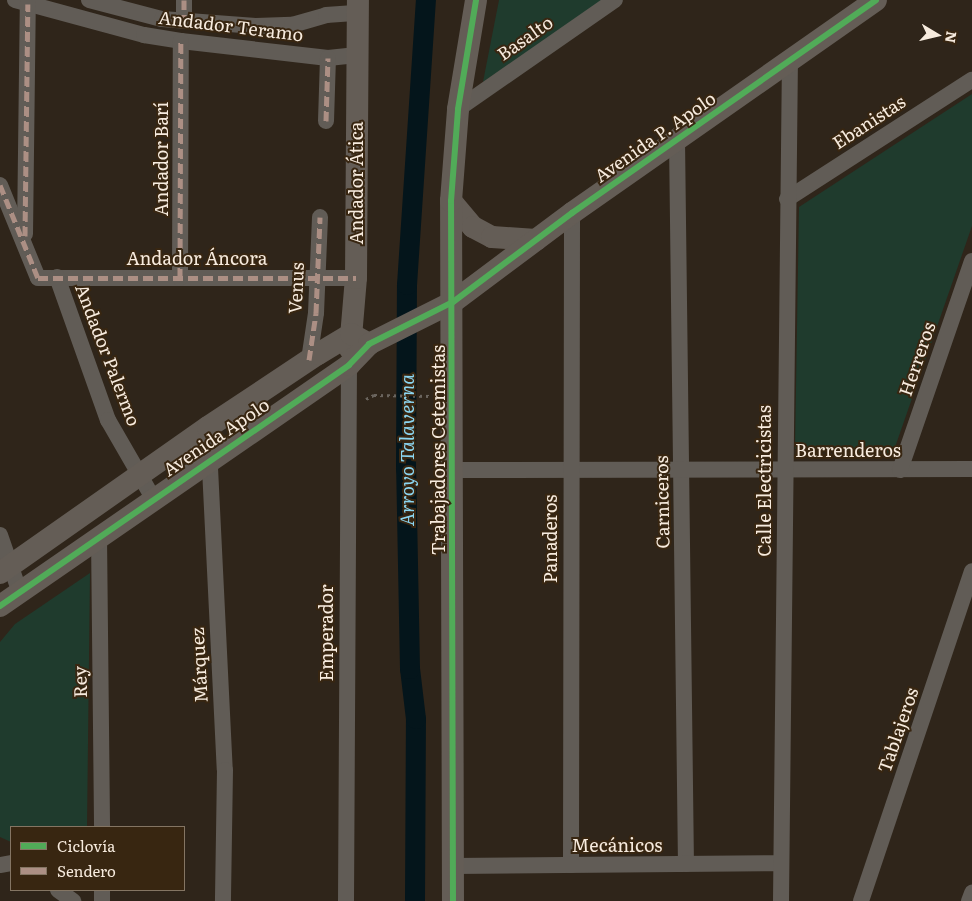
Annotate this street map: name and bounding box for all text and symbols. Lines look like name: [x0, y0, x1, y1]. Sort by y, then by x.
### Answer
street label: Andador Teramo: [157, 6, 305, 46]
north arrow: [912, 10, 962, 60]
street label: Basalto: [493, 11, 557, 65]
text: N: [941, 30, 963, 45]
street label: Avenida P. Apolo: [590, 87, 720, 187]
street label: Ebanistas: [829, 91, 909, 153]
street label: Andador Barí: [150, 102, 172, 216]
street label: Andador Ática: [345, 122, 367, 244]
street label: Andador Áncora: [127, 247, 267, 269]
street label: Venus: [284, 262, 308, 314]
street label: Andador Palermo: [71, 281, 145, 429]
street label: Herreros: [894, 319, 940, 399]
street label: Trabajadores Cetemistas: [427, 345, 449, 555]
water label: Arroyo Talaverna: [396, 374, 418, 526]
street label: Avenida Apolo: [159, 393, 273, 481]
street label: Calle Electricistas: [753, 405, 775, 557]
street label: Barrenderos: [795, 439, 901, 461]
street label: Carniceros: [650, 455, 674, 549]
street label: Panaderos: [539, 495, 561, 583]
street label: Emperador: [315, 585, 337, 681]
street label: Márquez: [186, 627, 212, 703]
street label: Rey: [69, 666, 91, 698]
street label: Tablajeros: [873, 685, 923, 775]
legend: [10, 826, 185, 891]
text: Ciclovía: [57, 834, 115, 857]
street label: Mecánicos: [572, 834, 662, 856]
text: Sendero: [57, 859, 116, 882]

